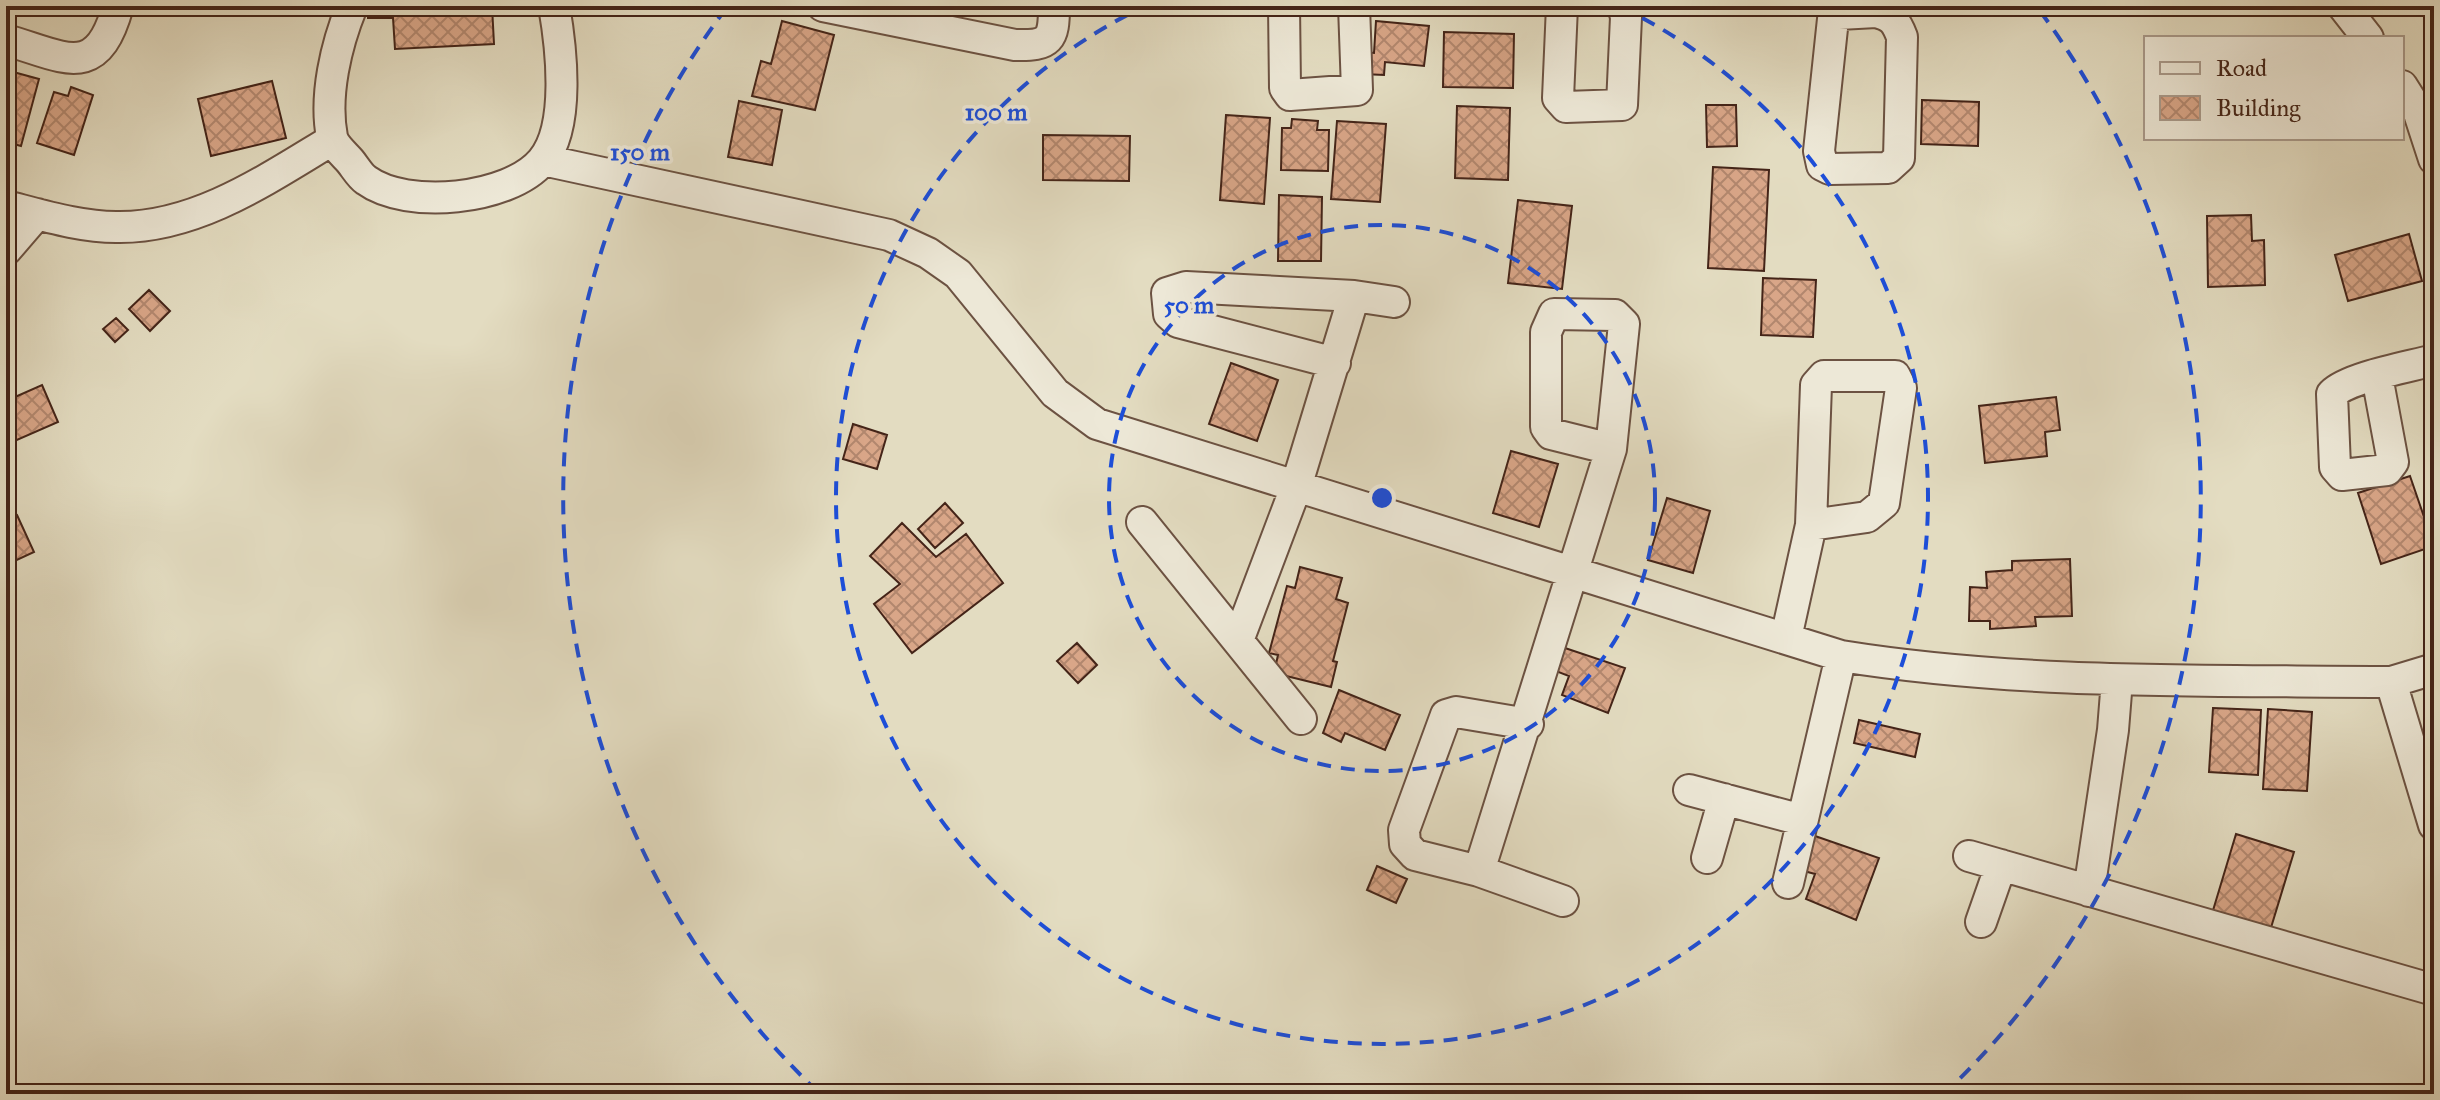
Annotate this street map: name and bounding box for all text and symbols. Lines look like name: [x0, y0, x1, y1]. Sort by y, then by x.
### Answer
legend: [2144, 36, 2404, 140]
text: Road: [2216, 53, 2267, 83]
text: Building: [2216, 93, 2301, 123]
text: 100 m: [965, 97, 1028, 127]
text: 150 m: [610, 137, 671, 167]
text: 50 m: [1164, 290, 1215, 320]
centre of rings: [1368, 484, 1396, 512]

